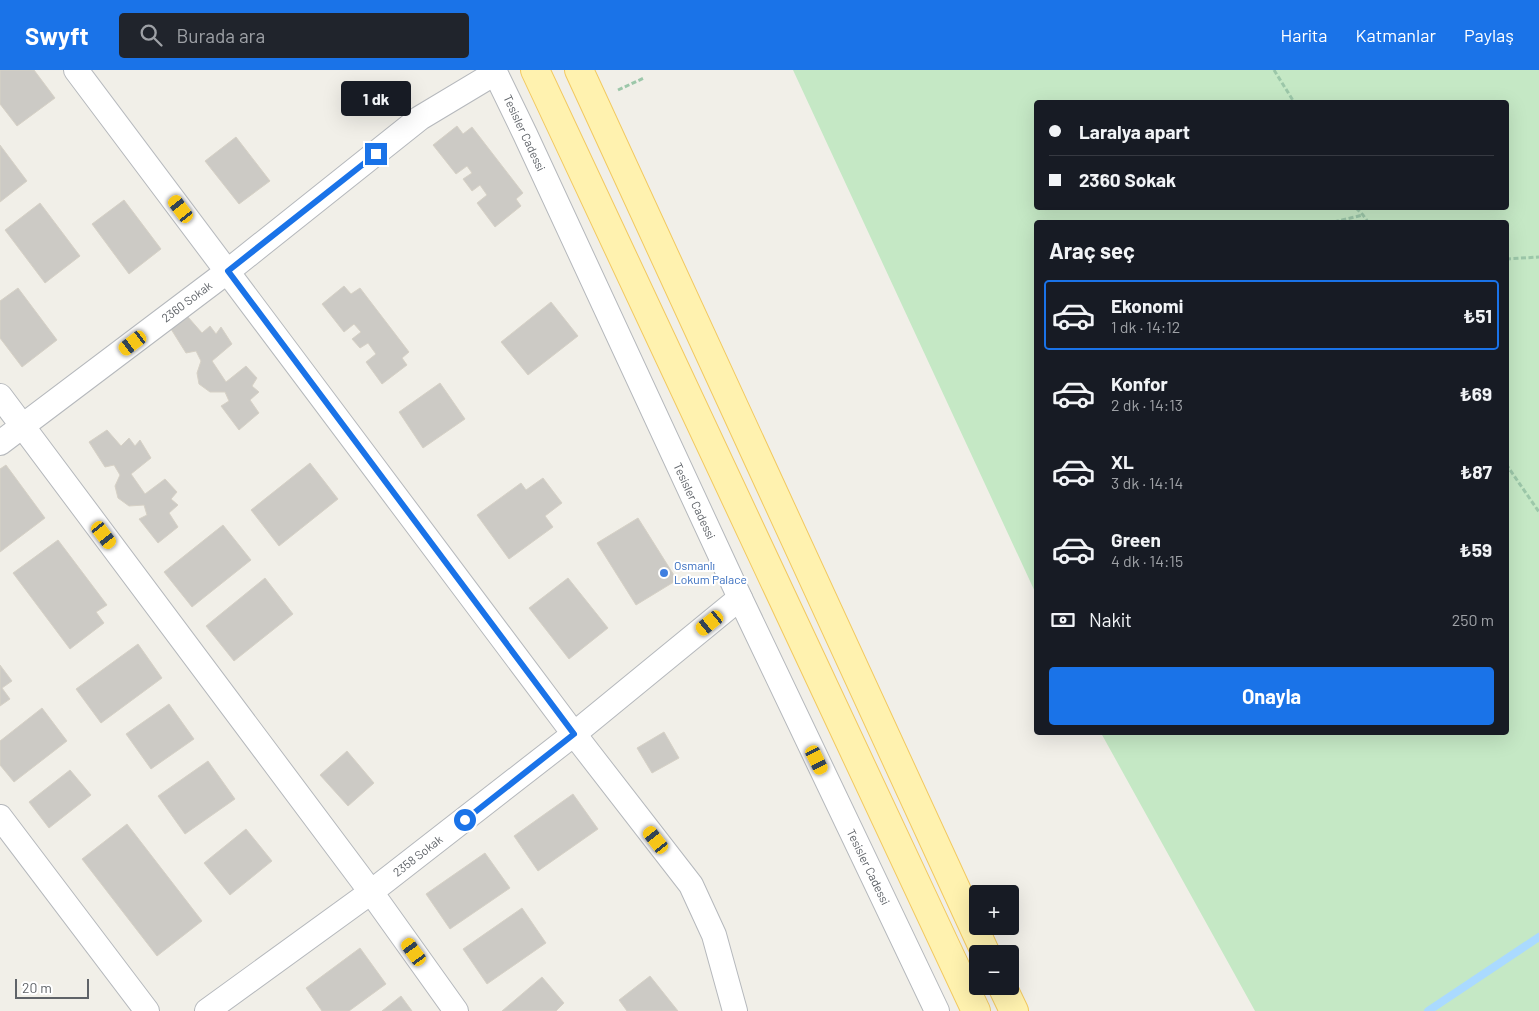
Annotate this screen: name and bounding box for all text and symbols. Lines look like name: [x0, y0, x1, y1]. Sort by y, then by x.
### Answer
search box: [119, 13, 469, 58]
text: Swyft: [25, 21, 89, 50]
icon: search: [137, 21, 165, 49]
text: Burada ara: [177, 24, 265, 47]
text: Harita: [1280, 24, 1328, 46]
text: Katmanlar: [1356, 24, 1436, 46]
text: Paylaş: [1464, 24, 1514, 46]
callout: 1 dk: [341, 82, 411, 116]
text: 1 dk: [363, 89, 389, 108]
street label: Tesisler Cadessi: [501, 92, 549, 173]
text: Laralya apart: [1079, 120, 1190, 143]
route end: [365, 143, 387, 165]
text: 2360 Sokak: [1079, 168, 1176, 191]
car: [165, 193, 196, 225]
text: Araç seç: [1049, 237, 1135, 263]
street label: 2360 Sokak: [158, 278, 214, 325]
icon: car: [1051, 293, 1096, 338]
text: Ekonomi: [1111, 294, 1183, 317]
text: ₺51: [1463, 304, 1492, 327]
text: 1 dk · 14:12: [1111, 317, 1180, 336]
car: [116, 328, 149, 358]
icon: car: [1051, 371, 1096, 416]
text: Konfor: [1111, 372, 1168, 395]
text: ₺69: [1459, 382, 1492, 405]
text: 2 dk · 14:13: [1111, 395, 1183, 414]
icon: car: [1051, 449, 1096, 494]
text: XL: [1111, 450, 1134, 473]
street label: Tesisler Cadessi: [671, 460, 719, 541]
text: ₺87: [1460, 460, 1492, 483]
text: 3 dk · 14:14: [1111, 473, 1183, 492]
car: [88, 519, 119, 551]
icon: car: [1051, 527, 1096, 572]
text: Green: [1111, 528, 1161, 551]
text: ₺59: [1459, 538, 1492, 561]
text: 4 dk · 14:15: [1111, 551, 1183, 570]
place label: Osmanlı Lokum Palace: [674, 558, 747, 586]
marker: Osmanlı Lokum Palace: [658, 567, 670, 579]
icon: cash: [1049, 606, 1077, 634]
car: [693, 608, 726, 638]
text: Nakit: [1089, 608, 1132, 631]
text: 250 m: [1452, 610, 1494, 629]
button: Onayla: [1049, 667, 1494, 725]
car: [803, 743, 830, 777]
route start: [454, 809, 476, 831]
car: [640, 824, 671, 856]
street label: Tesisler Cadessi: [845, 826, 893, 907]
street label: 2358 Sokak: [390, 832, 445, 879]
map controls: [969, 885, 1019, 995]
button: +: [969, 885, 1019, 935]
car: [399, 935, 428, 969]
button: −: [969, 945, 1019, 995]
scale bar: [15, 976, 89, 999]
text: 20 m: [22, 979, 52, 996]

